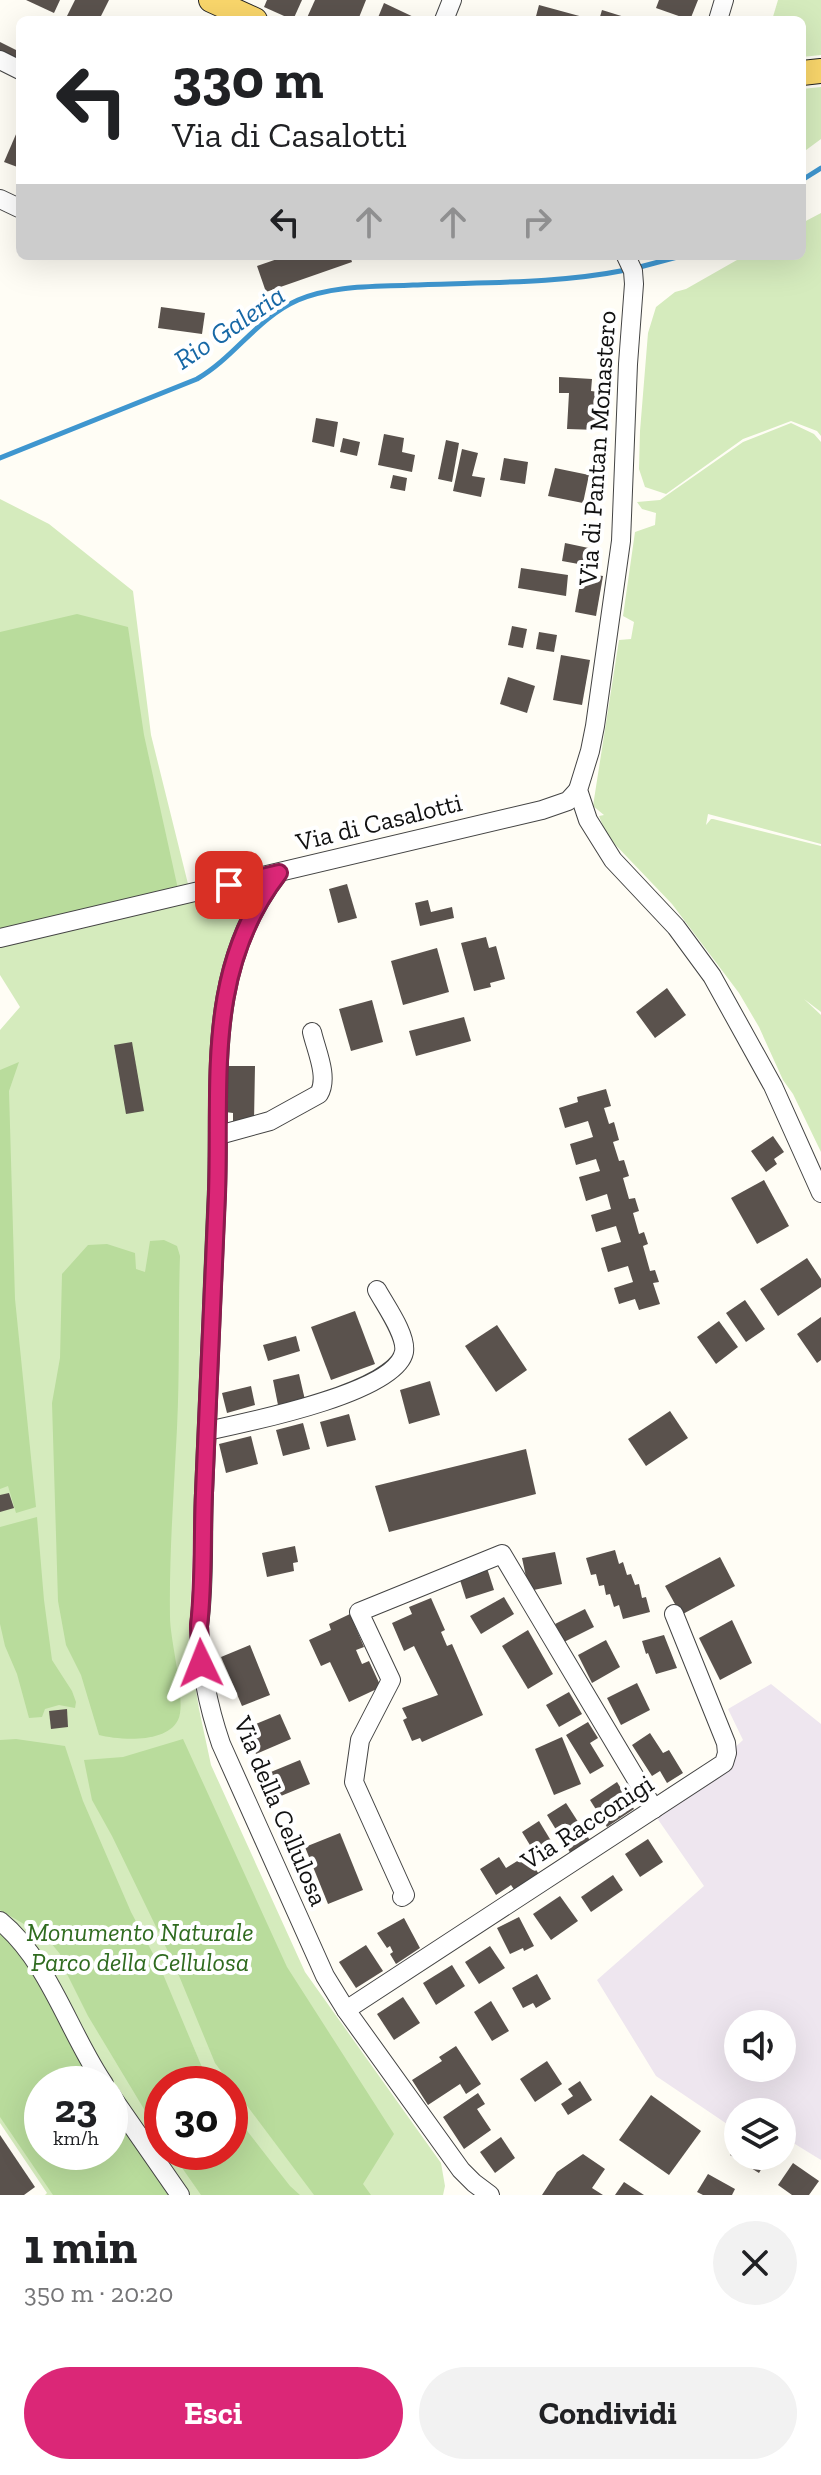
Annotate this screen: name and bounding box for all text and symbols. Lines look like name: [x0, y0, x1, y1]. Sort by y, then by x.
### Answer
text: 330 m: [172, 45, 323, 112]
icon: left: [40, 48, 144, 152]
text: Via di Casalotti: [172, 113, 407, 156]
icon: left: [263, 200, 307, 244]
icon: ahead: [347, 200, 391, 244]
icon: ahead: [431, 200, 475, 244]
icon: right: [515, 200, 559, 244]
water label: Rio Galeria: [168, 278, 291, 376]
street label: Via di Pantan Monastero: [571, 310, 623, 587]
street label: Via di Casalotti: [292, 786, 465, 858]
pin: [195, 851, 263, 919]
icon: arrive: [207, 863, 251, 907]
position arrow: [159, 1621, 243, 1705]
street label: Via della Cellulosa: [226, 1711, 335, 1911]
street label: Via Racconigi: [514, 1767, 659, 1877]
park label: Monumento Naturale Parco della Cellulosa: [26, 1916, 254, 1978]
map controls: [724, 2010, 796, 2170]
button: sound: [724, 2010, 796, 2082]
speed limit sign: 30: [144, 2066, 248, 2170]
text: 23: [55, 2084, 97, 2132]
button: layers: [724, 2098, 796, 2170]
text: km/h: [53, 2126, 99, 2150]
text: 1 min: [24, 2218, 137, 2275]
button: close: [713, 2221, 797, 2305]
text: 350 m · 20:20: [24, 2277, 173, 2309]
button: Esci: [24, 2367, 403, 2459]
button: Condividi: [419, 2367, 797, 2459]

